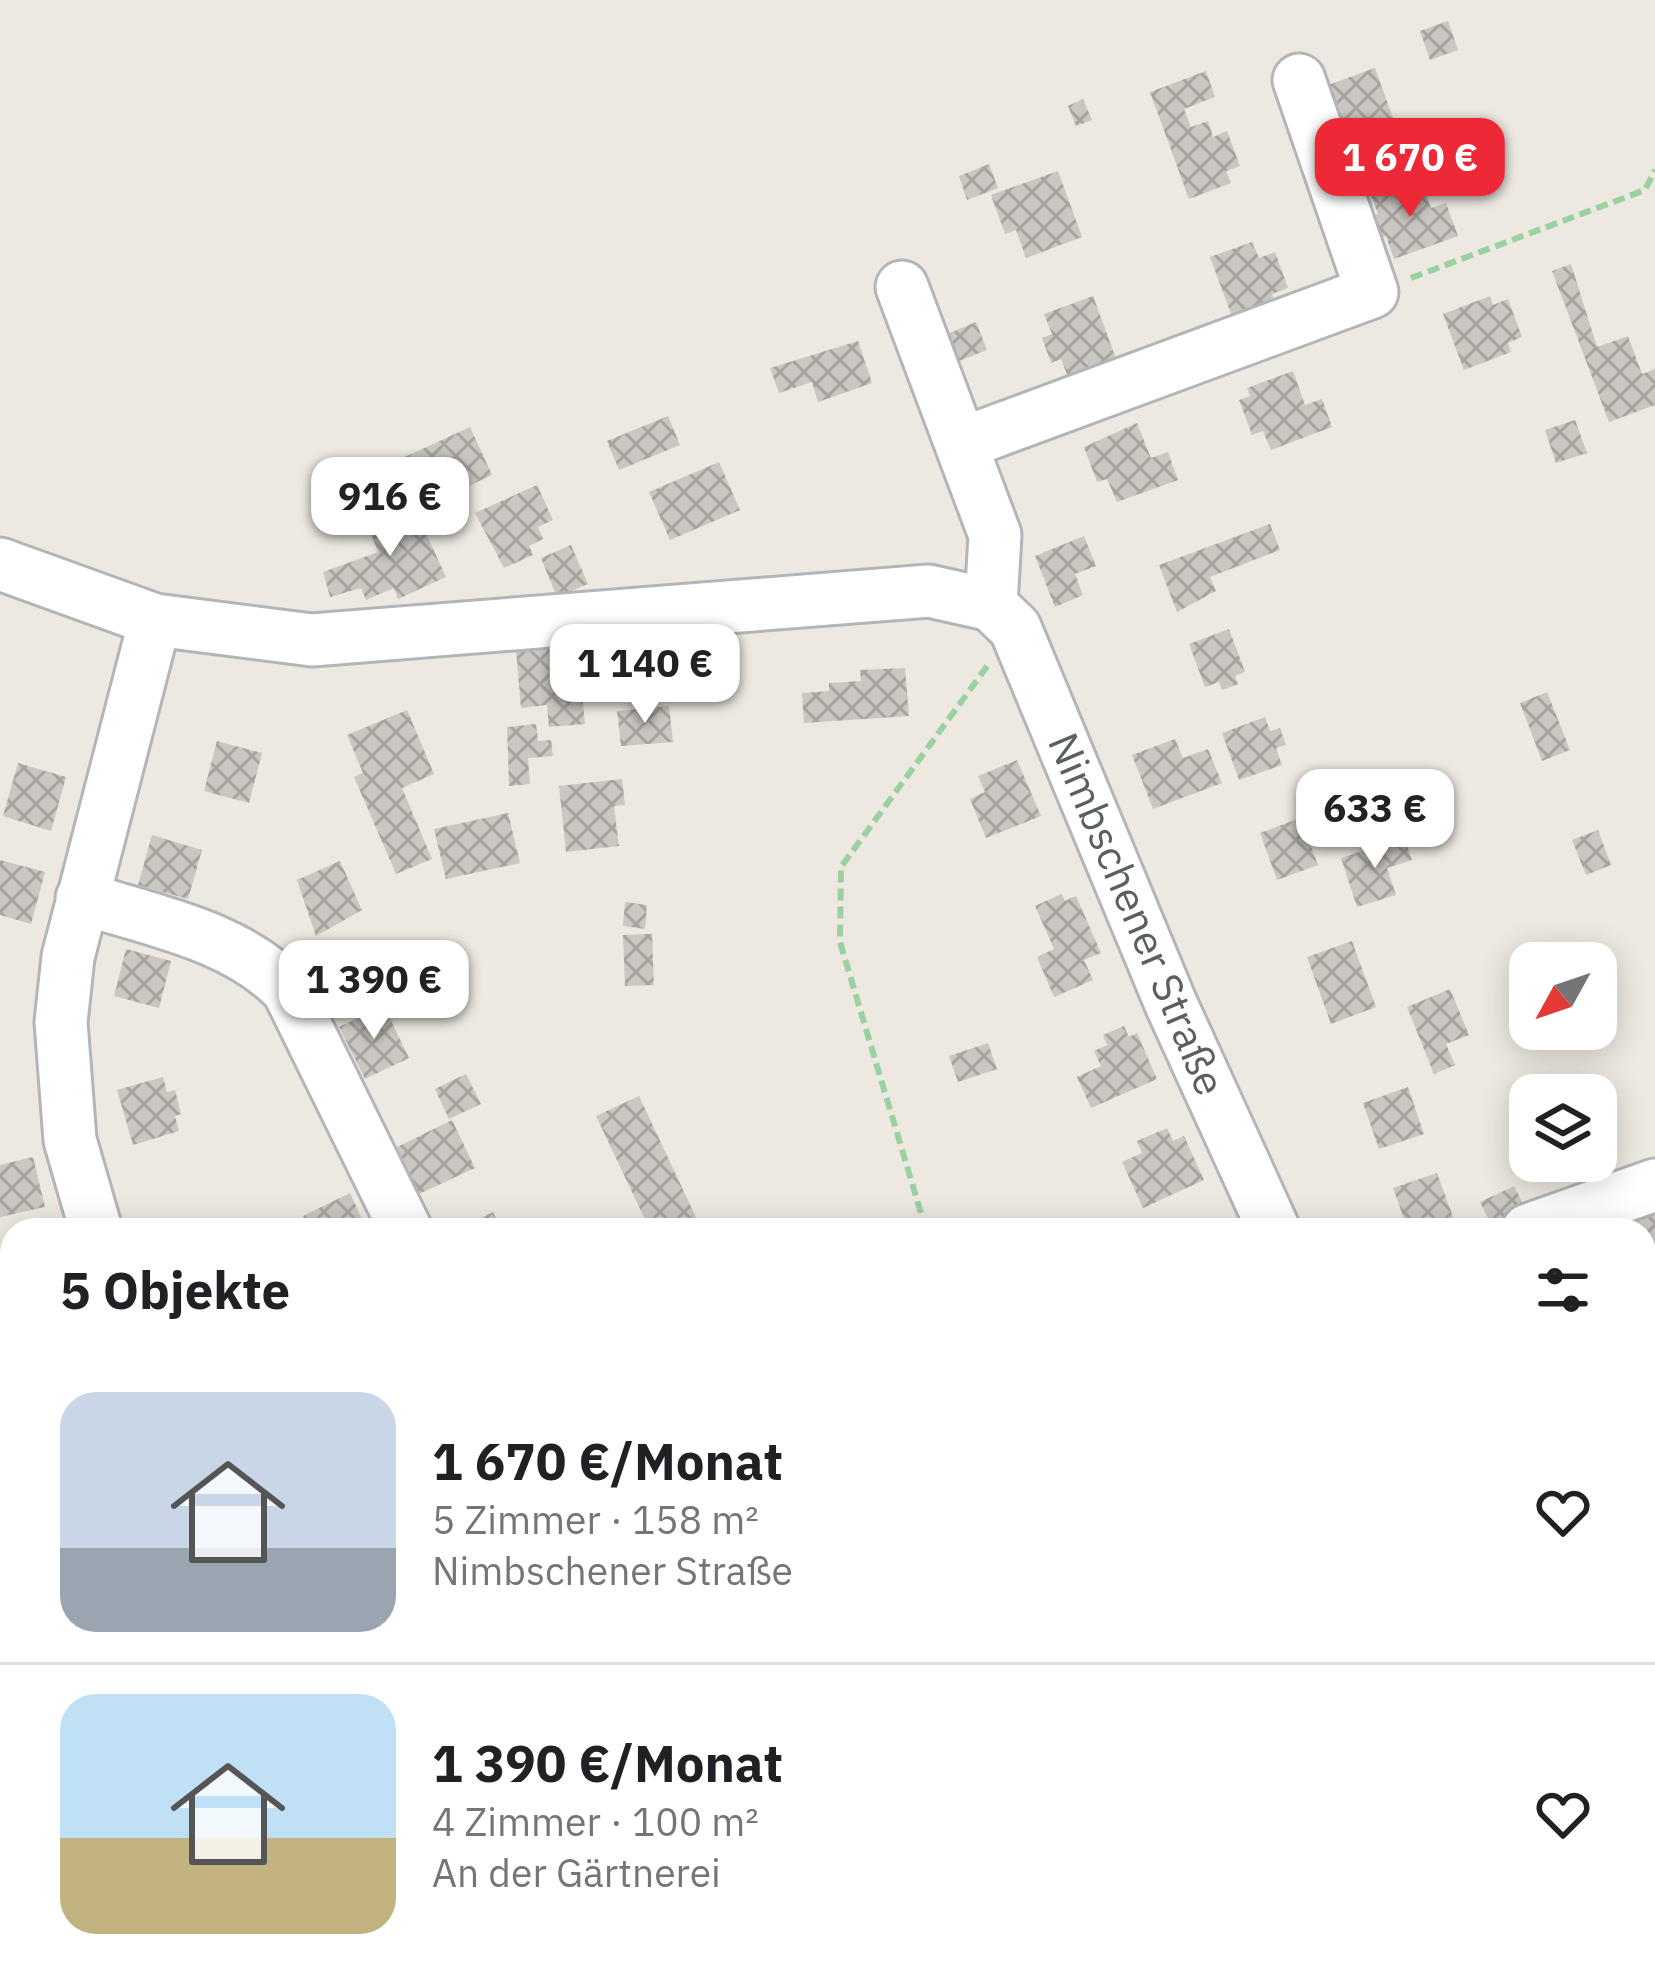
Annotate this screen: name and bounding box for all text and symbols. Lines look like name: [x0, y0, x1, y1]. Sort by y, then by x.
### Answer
pin: 1 670 €: [1299, 118, 1521, 220]
text: 1 670 €: [1342, 131, 1478, 182]
pin: 916 €: [306, 457, 474, 559]
text: 916 €: [338, 470, 442, 521]
pin: 1 140 €: [534, 624, 756, 726]
text: 1 140 €: [577, 637, 713, 688]
street label: Nimbschener Straße: [1036, 724, 1239, 1103]
pin: 633 €: [1291, 769, 1459, 871]
text: 633 €: [1323, 782, 1427, 833]
pin: 1 390 €: [263, 940, 485, 1042]
north arrow: [1509, 942, 1617, 1050]
map controls: [1509, 942, 1617, 1182]
text: 1 390 €: [306, 953, 442, 1004]
button: layers: [1509, 1074, 1617, 1182]
text: 5 Objekte: [60, 1257, 290, 1323]
icon: filters: [1530, 1257, 1596, 1323]
text: 1 670 €/Monat: [432, 1428, 783, 1494]
icon: home: [156, 1440, 300, 1584]
icon: heart: [1530, 1479, 1596, 1545]
text: 5 Zimmer · 158 m²: [432, 1494, 759, 1545]
text: Nimbschener Straße: [432, 1545, 793, 1596]
text: 1 390 €/Monat: [432, 1730, 783, 1796]
icon: home: [156, 1742, 300, 1886]
icon: heart: [1530, 1781, 1596, 1847]
text: 4 Zimmer · 100 m²: [432, 1796, 759, 1847]
text: An der Gärtnerei: [432, 1847, 721, 1898]

